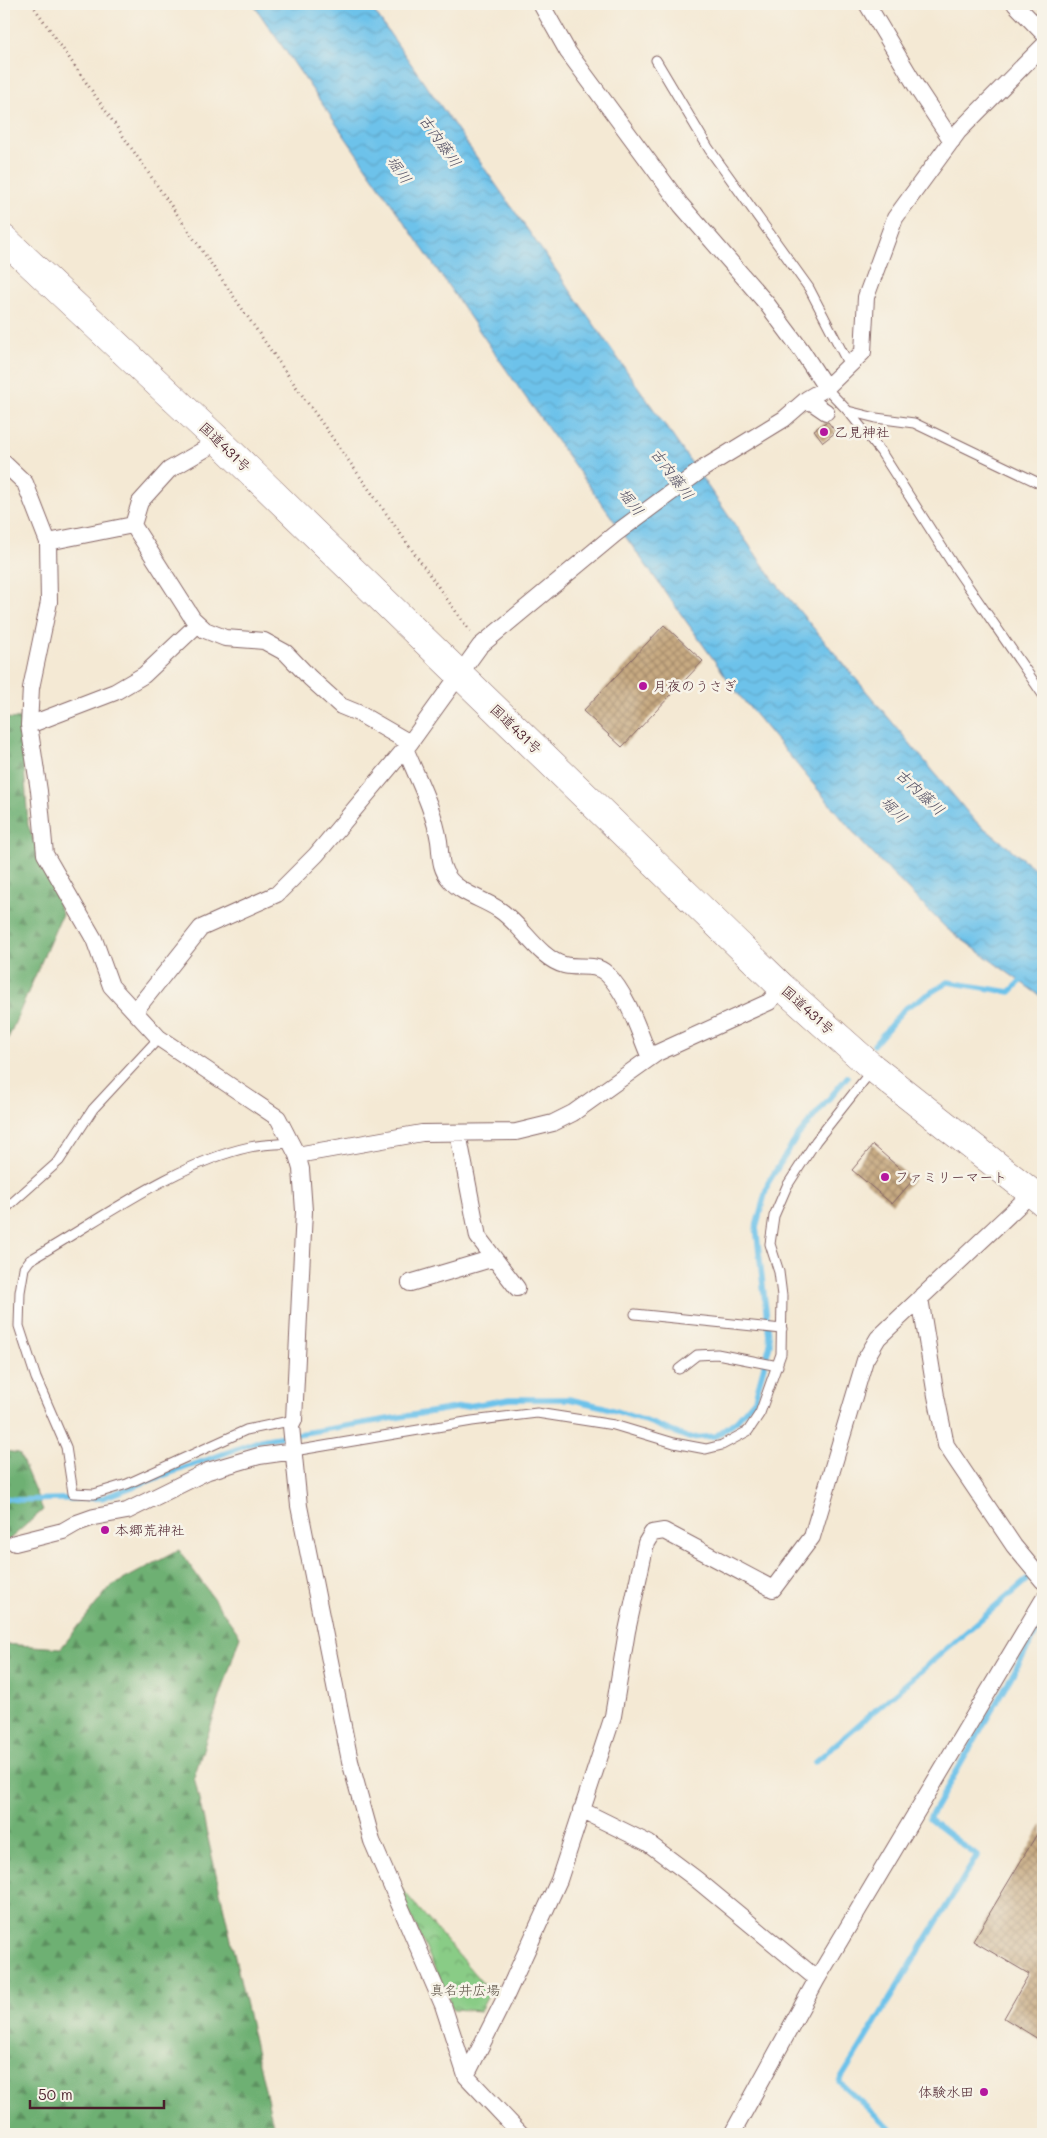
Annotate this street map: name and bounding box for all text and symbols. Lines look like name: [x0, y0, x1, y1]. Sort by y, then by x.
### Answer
water label: 古内藤川: [415, 110, 466, 171]
water label: 堀川: [383, 151, 417, 187]
street label: 国道431号: [195, 417, 255, 476]
place label: 乙見神社: [834, 422, 890, 441]
marker: 乙見神社: [818, 426, 830, 438]
water label: 古内藤川: [647, 443, 699, 503]
water label: 堀川: [615, 483, 649, 519]
place label: 月夜のうさぎ: [653, 676, 737, 695]
marker: 月夜のうさぎ: [637, 680, 649, 692]
street label: 国道431号: [486, 699, 546, 758]
water label: 古内藤川: [892, 763, 949, 819]
water label: 堀川: [877, 792, 912, 827]
street label: 国道431号: [778, 981, 839, 1038]
place label: ファミリーマート: [895, 1167, 1007, 1186]
marker: ファミリーマート: [879, 1171, 891, 1183]
place label: 本郷荒神社: [115, 1520, 185, 1539]
marker: 本郷荒神社: [99, 1524, 111, 1536]
park label: 真名井広場: [430, 1980, 500, 1999]
scale bar: [30, 2078, 164, 2110]
place label: 体験水田: [918, 2082, 974, 2101]
text: 50 m: [38, 2084, 73, 2104]
marker: 体験水田: [978, 2086, 990, 2098]

